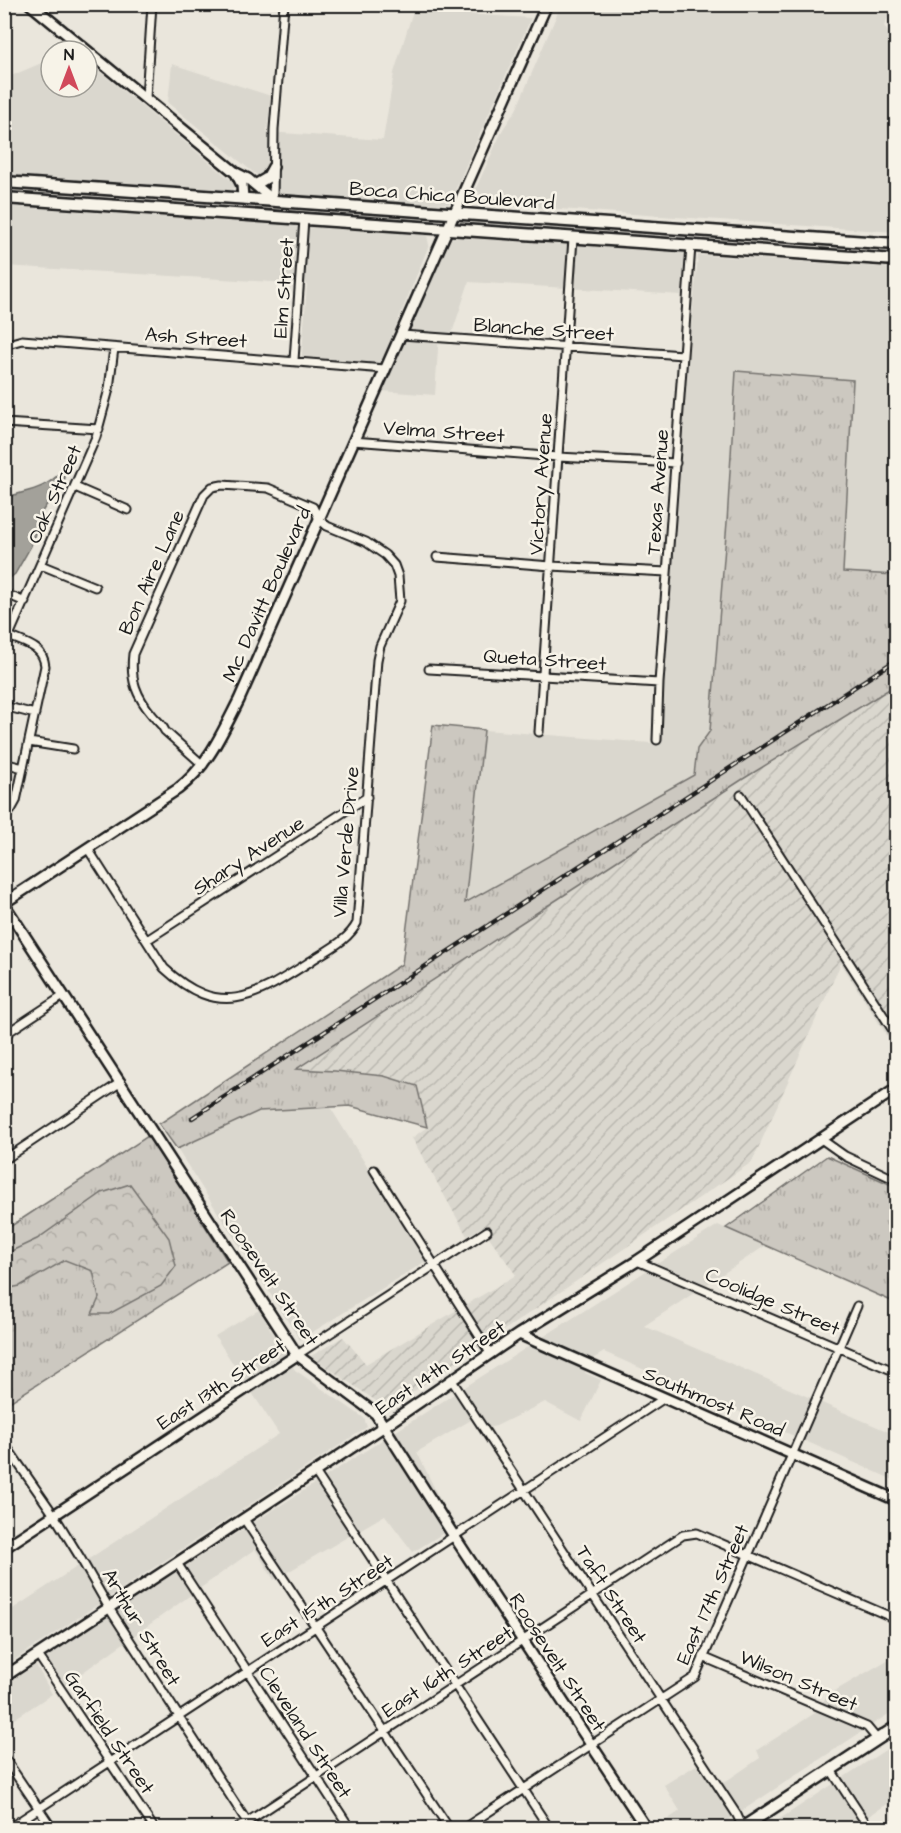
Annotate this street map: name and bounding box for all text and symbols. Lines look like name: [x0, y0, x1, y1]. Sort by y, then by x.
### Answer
north arrow: [39, 39, 99, 99]
text: N: [64, 44, 74, 66]
street label: Boca Chica Boulevard: [348, 175, 555, 217]
street label: Elm Street: [267, 237, 301, 339]
street label: Blanche Street: [473, 311, 615, 349]
street label: Ash Street: [144, 320, 248, 356]
street label: Victory Avenue: [522, 412, 561, 556]
street label: Velma Street: [382, 414, 506, 450]
street label: Texas Avenue: [640, 428, 676, 556]
street label: Oak Street: [21, 440, 89, 548]
street label: Mc Davitt Boulevard: [216, 502, 318, 687]
street label: Bon Aire Lane: [112, 505, 192, 639]
street label: Queta Street: [483, 642, 607, 678]
street label: Villa Verde Drive: [325, 765, 367, 919]
street label: Shary Avenue: [187, 809, 311, 903]
street label: Roosevelt Street: [213, 1204, 325, 1352]
street label: Coolidge Street: [701, 1261, 844, 1344]
street label: East 14th Street: [370, 1314, 511, 1422]
street label: East 13th Street: [152, 1333, 291, 1437]
street label: Southmost Road: [639, 1360, 789, 1444]
street label: East 17th Street: [669, 1520, 756, 1669]
street label: Taft Street: [569, 1540, 653, 1649]
street label: East 15th Street: [256, 1548, 399, 1654]
street label: Arthur Street: [95, 1563, 187, 1692]
street label: Roosevelt Street: [502, 1588, 612, 1737]
street label: East 16th Street: [377, 1619, 518, 1725]
street label: Wilson Street: [735, 1643, 862, 1718]
street label: Cleveland Street: [252, 1661, 358, 1804]
street label: Garfield Street: [57, 1665, 161, 1800]

